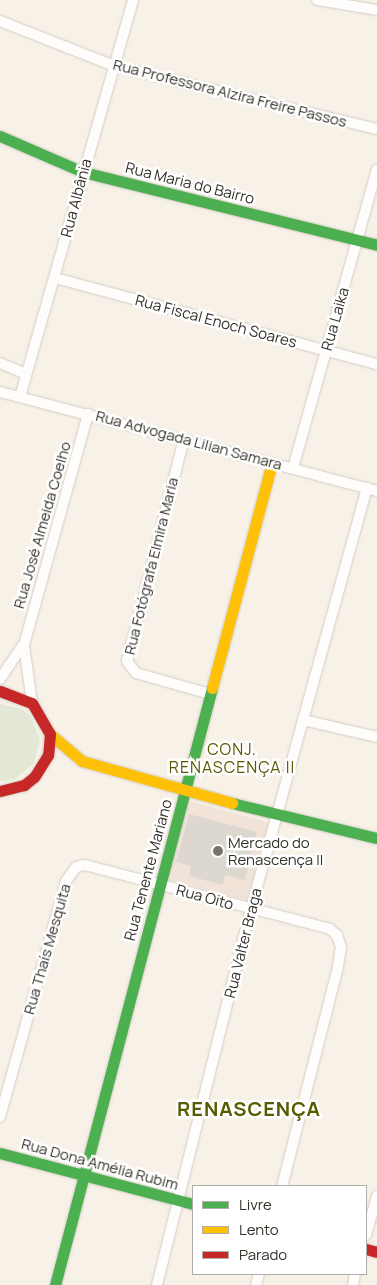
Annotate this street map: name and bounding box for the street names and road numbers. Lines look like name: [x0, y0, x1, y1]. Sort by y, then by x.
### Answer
street label: Rua Professora Alzira Freire Passos: [111, 55, 349, 131]
street label: Rua Albânia: [57, 157, 95, 239]
street label: Rua Maria do Bairro: [124, 158, 256, 208]
street label: Rua Laika: [317, 285, 353, 353]
street label: Rua Fiscal Enoch Soares: [133, 291, 299, 351]
street label: Rua Advogada Lilian Samara: [94, 406, 284, 474]
street label: Rua José Almeida Coelho: [10, 439, 74, 611]
street label: Rua Fotógrafa Elmira Maria: [120, 475, 182, 657]
street label: Rua Tenente Mariano: [120, 797, 176, 943]
street label: Rua Oito: [174, 881, 236, 913]
street label: Rua Thaís Mesquita: [20, 882, 74, 1016]
street label: Rua Valter Braga: [221, 886, 265, 1000]
street label: Rua Dona Amélia Rubim: [20, 1134, 180, 1194]

